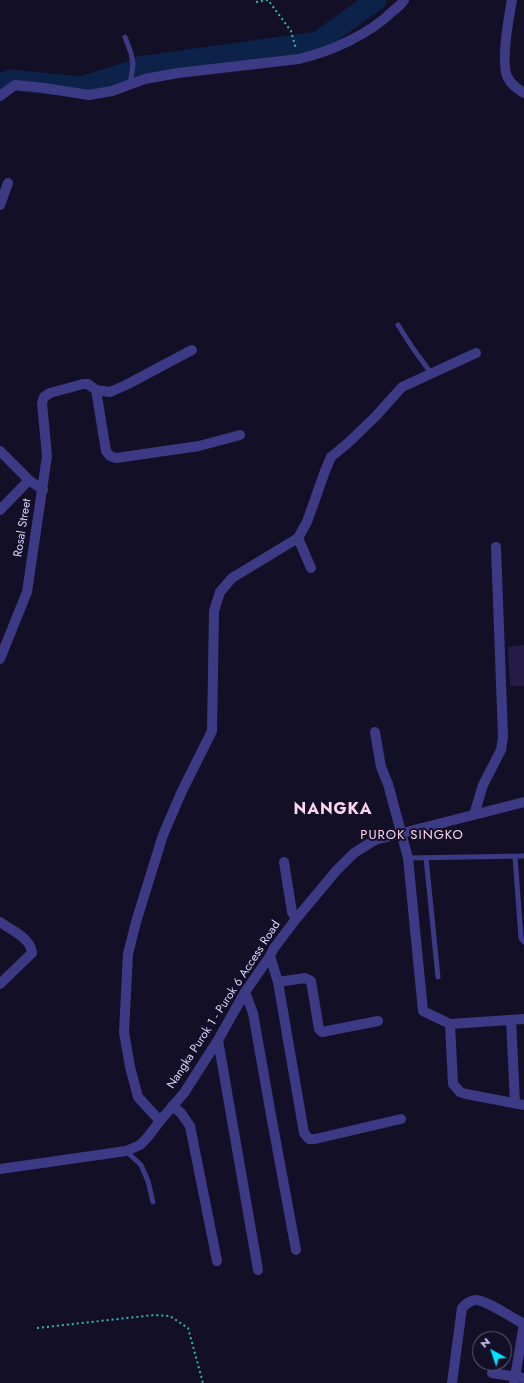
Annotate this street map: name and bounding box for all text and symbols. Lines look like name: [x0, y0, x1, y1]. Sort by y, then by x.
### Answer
street label: Rosal Street: [11, 498, 35, 558]
district label: NANGKA: [293, 800, 373, 820]
district label: PUROK SINGKO: [360, 828, 464, 844]
street label: Nangka Purok 1 - Purok 6 Access Road: [164, 918, 284, 1092]
north arrow: [472, 1331, 512, 1371]
text: N: [476, 1334, 493, 1352]

